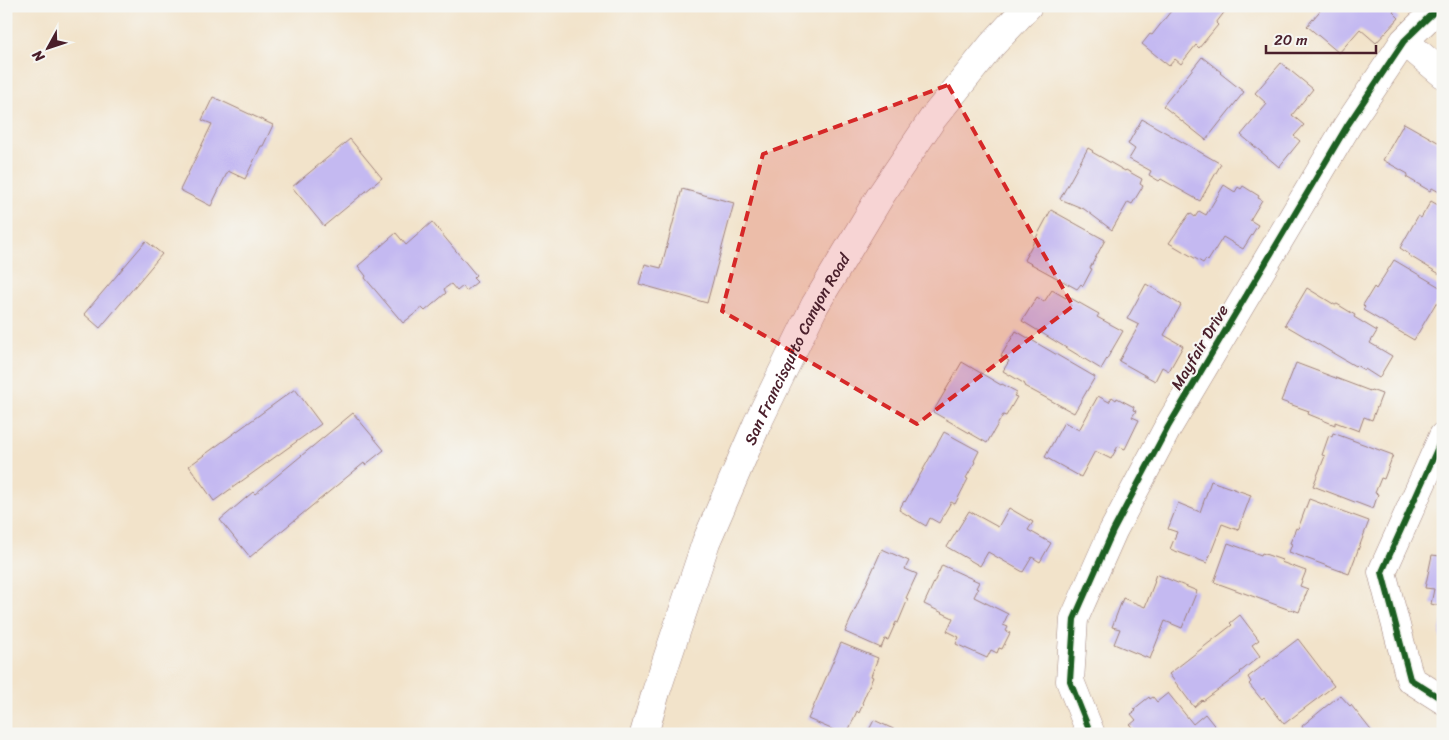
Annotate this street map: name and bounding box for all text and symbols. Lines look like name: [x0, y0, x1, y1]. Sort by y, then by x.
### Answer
north arrow: [22, 22, 72, 72]
scale bar: [1266, 22, 1376, 54]
text: 20 m: [1274, 27, 1308, 53]
text: N: [26, 44, 52, 69]
street label: San Francisquito Canyon Road: [736, 246, 859, 450]
street label: Mayfair Drive: [1162, 299, 1237, 396]

